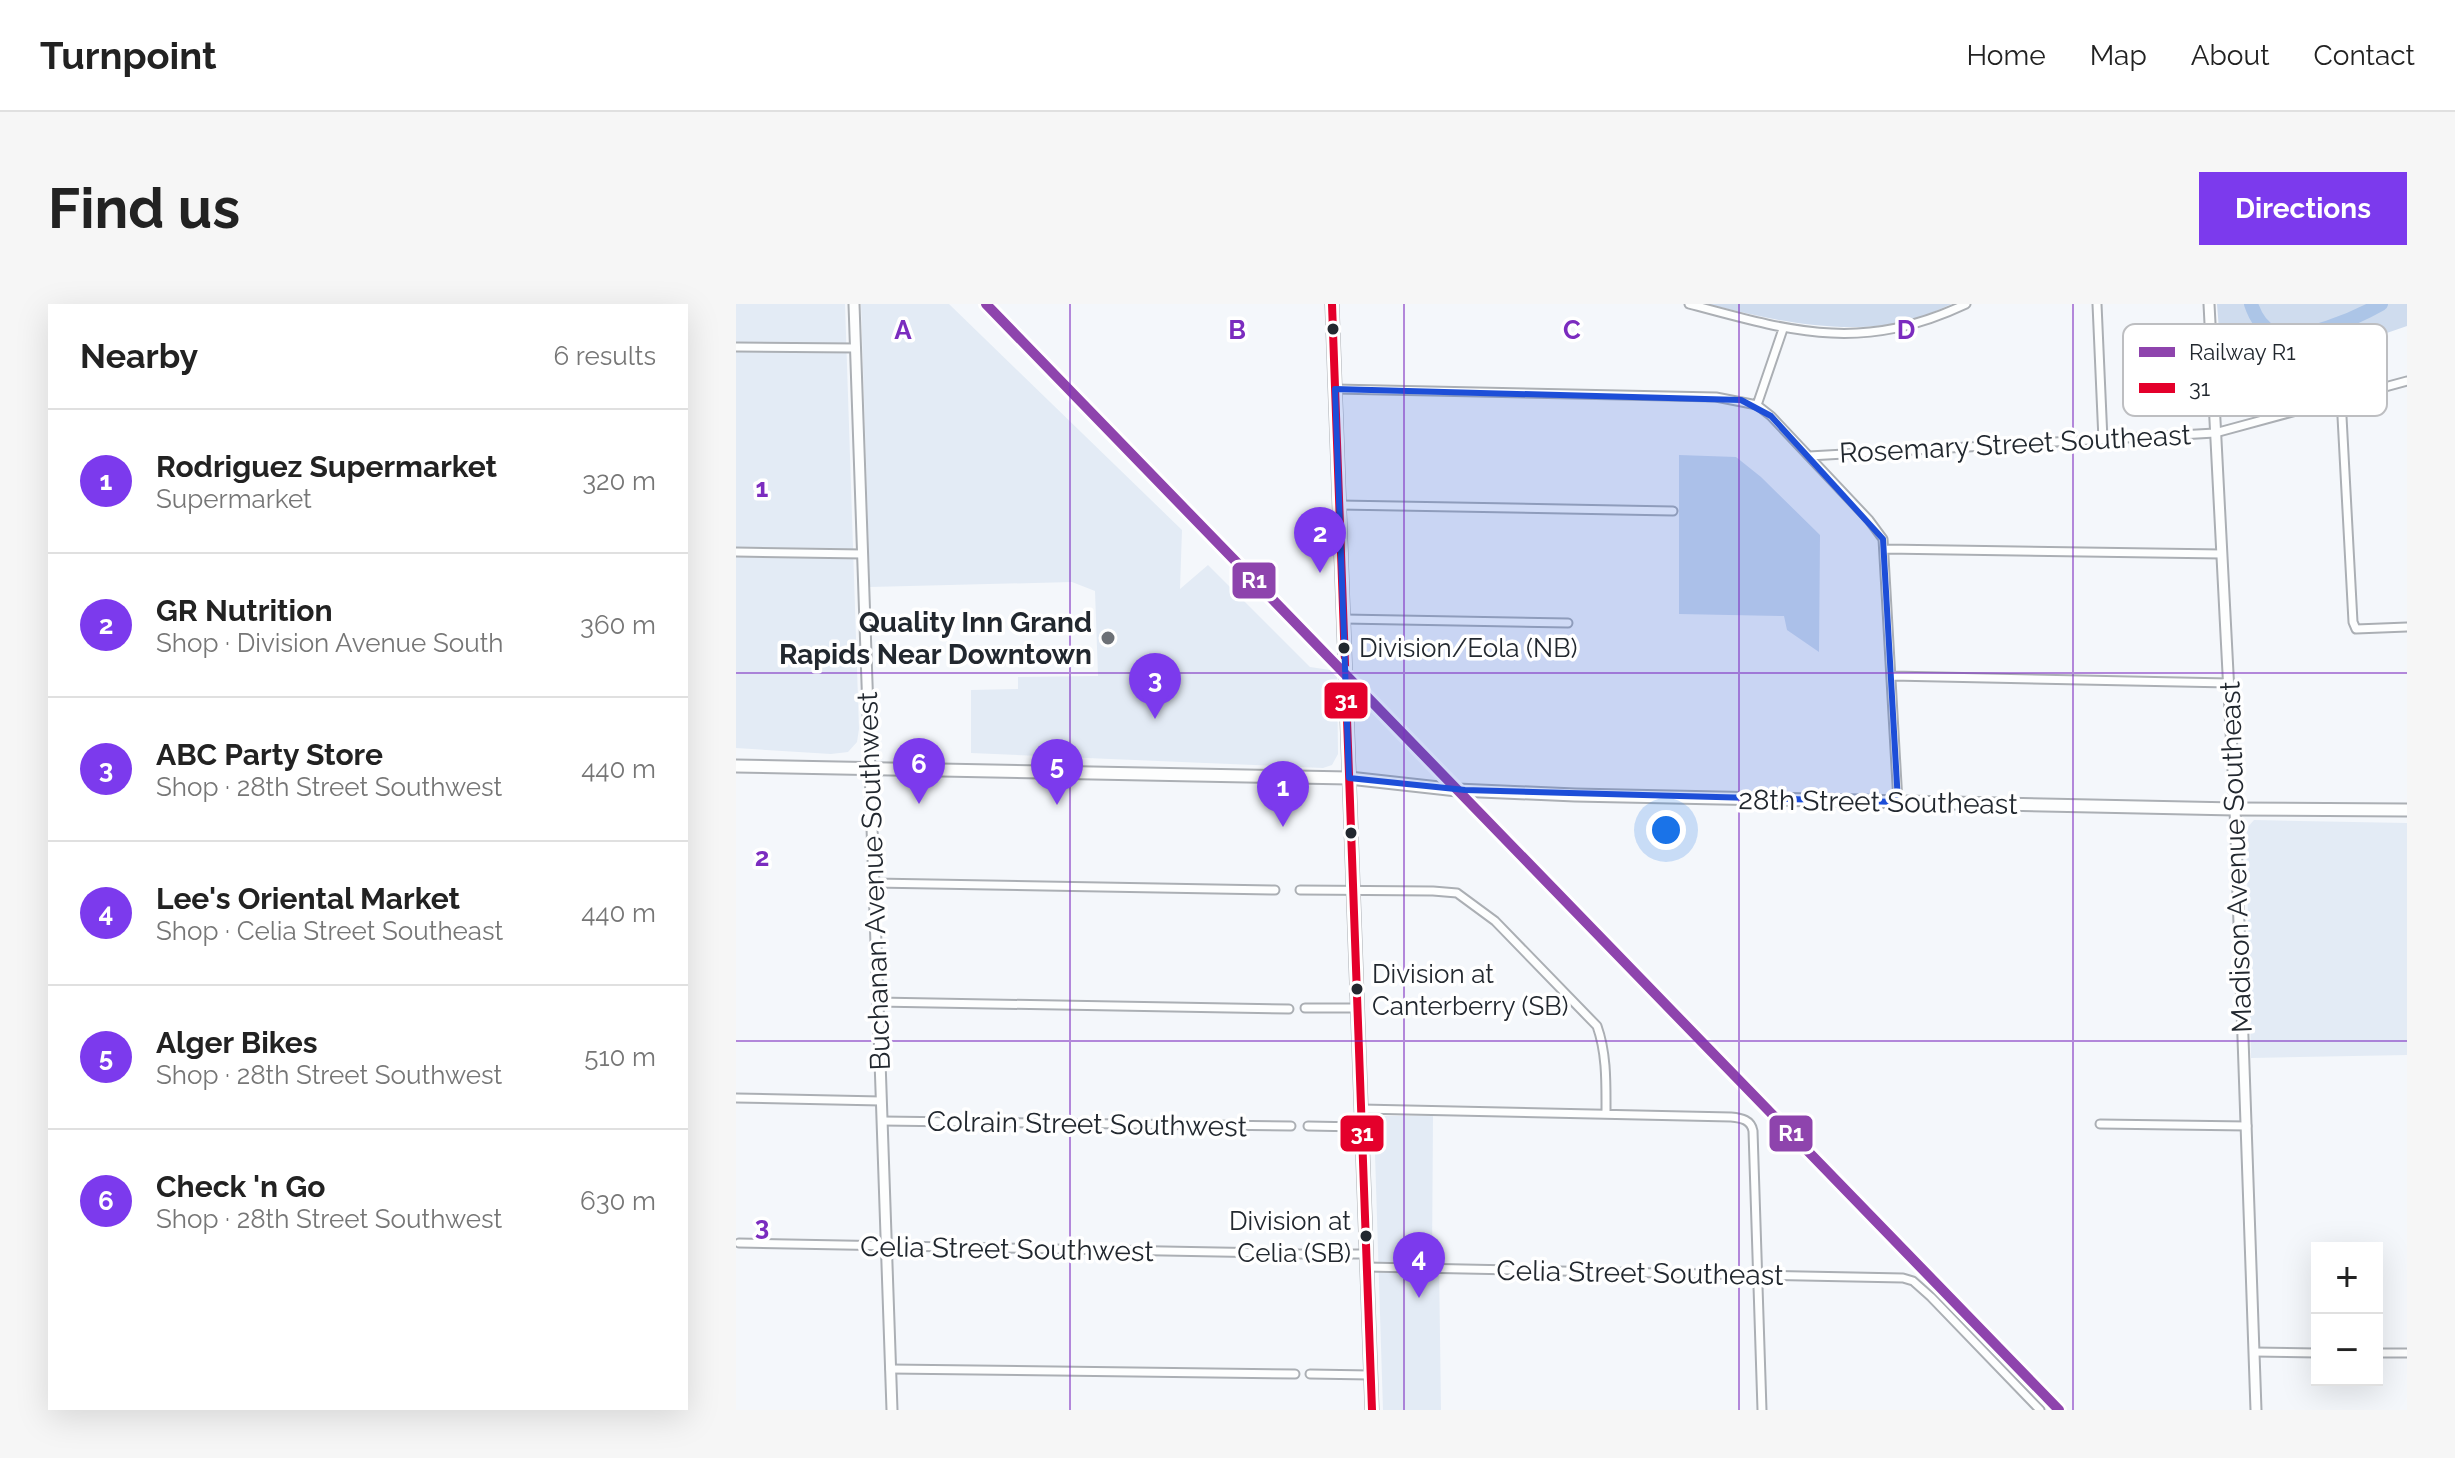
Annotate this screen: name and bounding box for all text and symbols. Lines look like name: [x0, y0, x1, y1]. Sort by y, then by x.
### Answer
text: Turnpoint: [40, 33, 217, 78]
text: Home: [1966, 39, 2046, 72]
text: Map: [2090, 39, 2147, 72]
text: About: [2191, 39, 2270, 72]
text: Contact: [2314, 39, 2415, 72]
button: Directions: [2199, 172, 2407, 245]
text: Find us: [48, 175, 240, 241]
text: A: [894, 315, 912, 345]
text: B: [1228, 315, 1246, 345]
text: C: [1563, 315, 1581, 345]
text: D: [1897, 315, 1915, 345]
unlabelled marker: [1325, 321, 1341, 337]
legend: [2123, 324, 2387, 416]
text: Nearby: [80, 336, 198, 376]
text: Railway R1: [2189, 339, 2296, 365]
text: 6 results: [553, 341, 656, 371]
text: 31: [2189, 375, 2210, 401]
street label: Rosemary Street Southeast: [1838, 418, 2192, 470]
text: Rodriguez Supermarket: [156, 449, 497, 484]
text: 1: [100, 466, 112, 496]
text: 320 m: [582, 466, 656, 496]
text: 1: [756, 473, 769, 503]
text: Supermarket: [156, 484, 312, 514]
pin: 2: [1294, 507, 1346, 573]
line badge: R1: [1231, 561, 1277, 600]
text: R1: [1241, 567, 1267, 593]
text: GR Nutrition: [156, 593, 333, 628]
place label: Quality Inn Grand Rapids Near Downtown: [779, 606, 1092, 671]
text: 2: [99, 610, 113, 640]
text: 360 m: [580, 610, 656, 640]
text: Shop · Division Avenue South: [156, 628, 504, 658]
marker: Quality Inn Grand Rapids Near Downtown: [1099, 629, 1117, 647]
place label: Division/Eola (NB): [1359, 633, 1577, 663]
marker: Division/Eola (NB): [1336, 640, 1352, 656]
pin: 3: [1129, 653, 1181, 719]
street label: Madison Avenue Southeast: [2213, 680, 2259, 1033]
line badge: 31: [1323, 681, 1369, 720]
text: 31: [1334, 687, 1358, 713]
street label: Buchanan Avenue Southwest: [851, 690, 897, 1071]
text: ABC Party Store: [156, 737, 383, 772]
pin: 6: [893, 738, 945, 804]
pin: 5: [1031, 739, 1083, 805]
text: 3: [99, 754, 113, 784]
text: 440 m: [581, 754, 656, 784]
pin: 1: [1257, 761, 1309, 827]
text: Shop · 28th Street Southwest: [156, 772, 502, 802]
street label: 28th Street Southeast: [1738, 783, 2019, 821]
your location: [1646, 810, 1686, 850]
unlabelled marker: [1343, 825, 1359, 841]
text: 2: [755, 842, 769, 872]
text: Lee's Oriental Market: [156, 881, 460, 916]
text: 4: [99, 898, 113, 928]
text: 440 m: [581, 898, 656, 928]
text: Shop · Celia Street Southeast: [156, 916, 503, 946]
place label: Division at Canterberry (SB): [1372, 959, 1569, 1021]
marker: Division at Canterberry (SB): [1349, 981, 1365, 997]
text: Alger Bikes: [156, 1025, 318, 1060]
text: 5: [99, 1042, 113, 1072]
text: 510 m: [584, 1042, 656, 1072]
text: Shop · 28th Street Southwest: [156, 1060, 502, 1090]
street label: Colrain Street Southwest: [927, 1105, 1248, 1143]
line badge: 31: [1339, 1114, 1385, 1153]
line badge: R1: [1768, 1114, 1814, 1153]
text: 31: [1350, 1120, 1374, 1146]
text: R1: [1778, 1120, 1804, 1146]
text: Check 'n Go: [156, 1169, 325, 1204]
text: 6: [98, 1186, 114, 1216]
text: 630 m: [580, 1186, 656, 1216]
text: Shop · 28th Street Southwest: [156, 1204, 502, 1234]
place label: Division at Celia (SB): [1229, 1206, 1351, 1268]
text: 3: [755, 1211, 769, 1241]
marker: Division at Celia (SB): [1358, 1228, 1374, 1244]
street label: Celia Street Southwest: [860, 1230, 1155, 1268]
pin: 4: [1393, 1232, 1445, 1298]
map controls: [2311, 1242, 2383, 1386]
button: +: [2311, 1242, 2383, 1314]
street label: Celia Street Southeast: [1496, 1254, 1784, 1292]
button: −: [2311, 1314, 2383, 1386]

